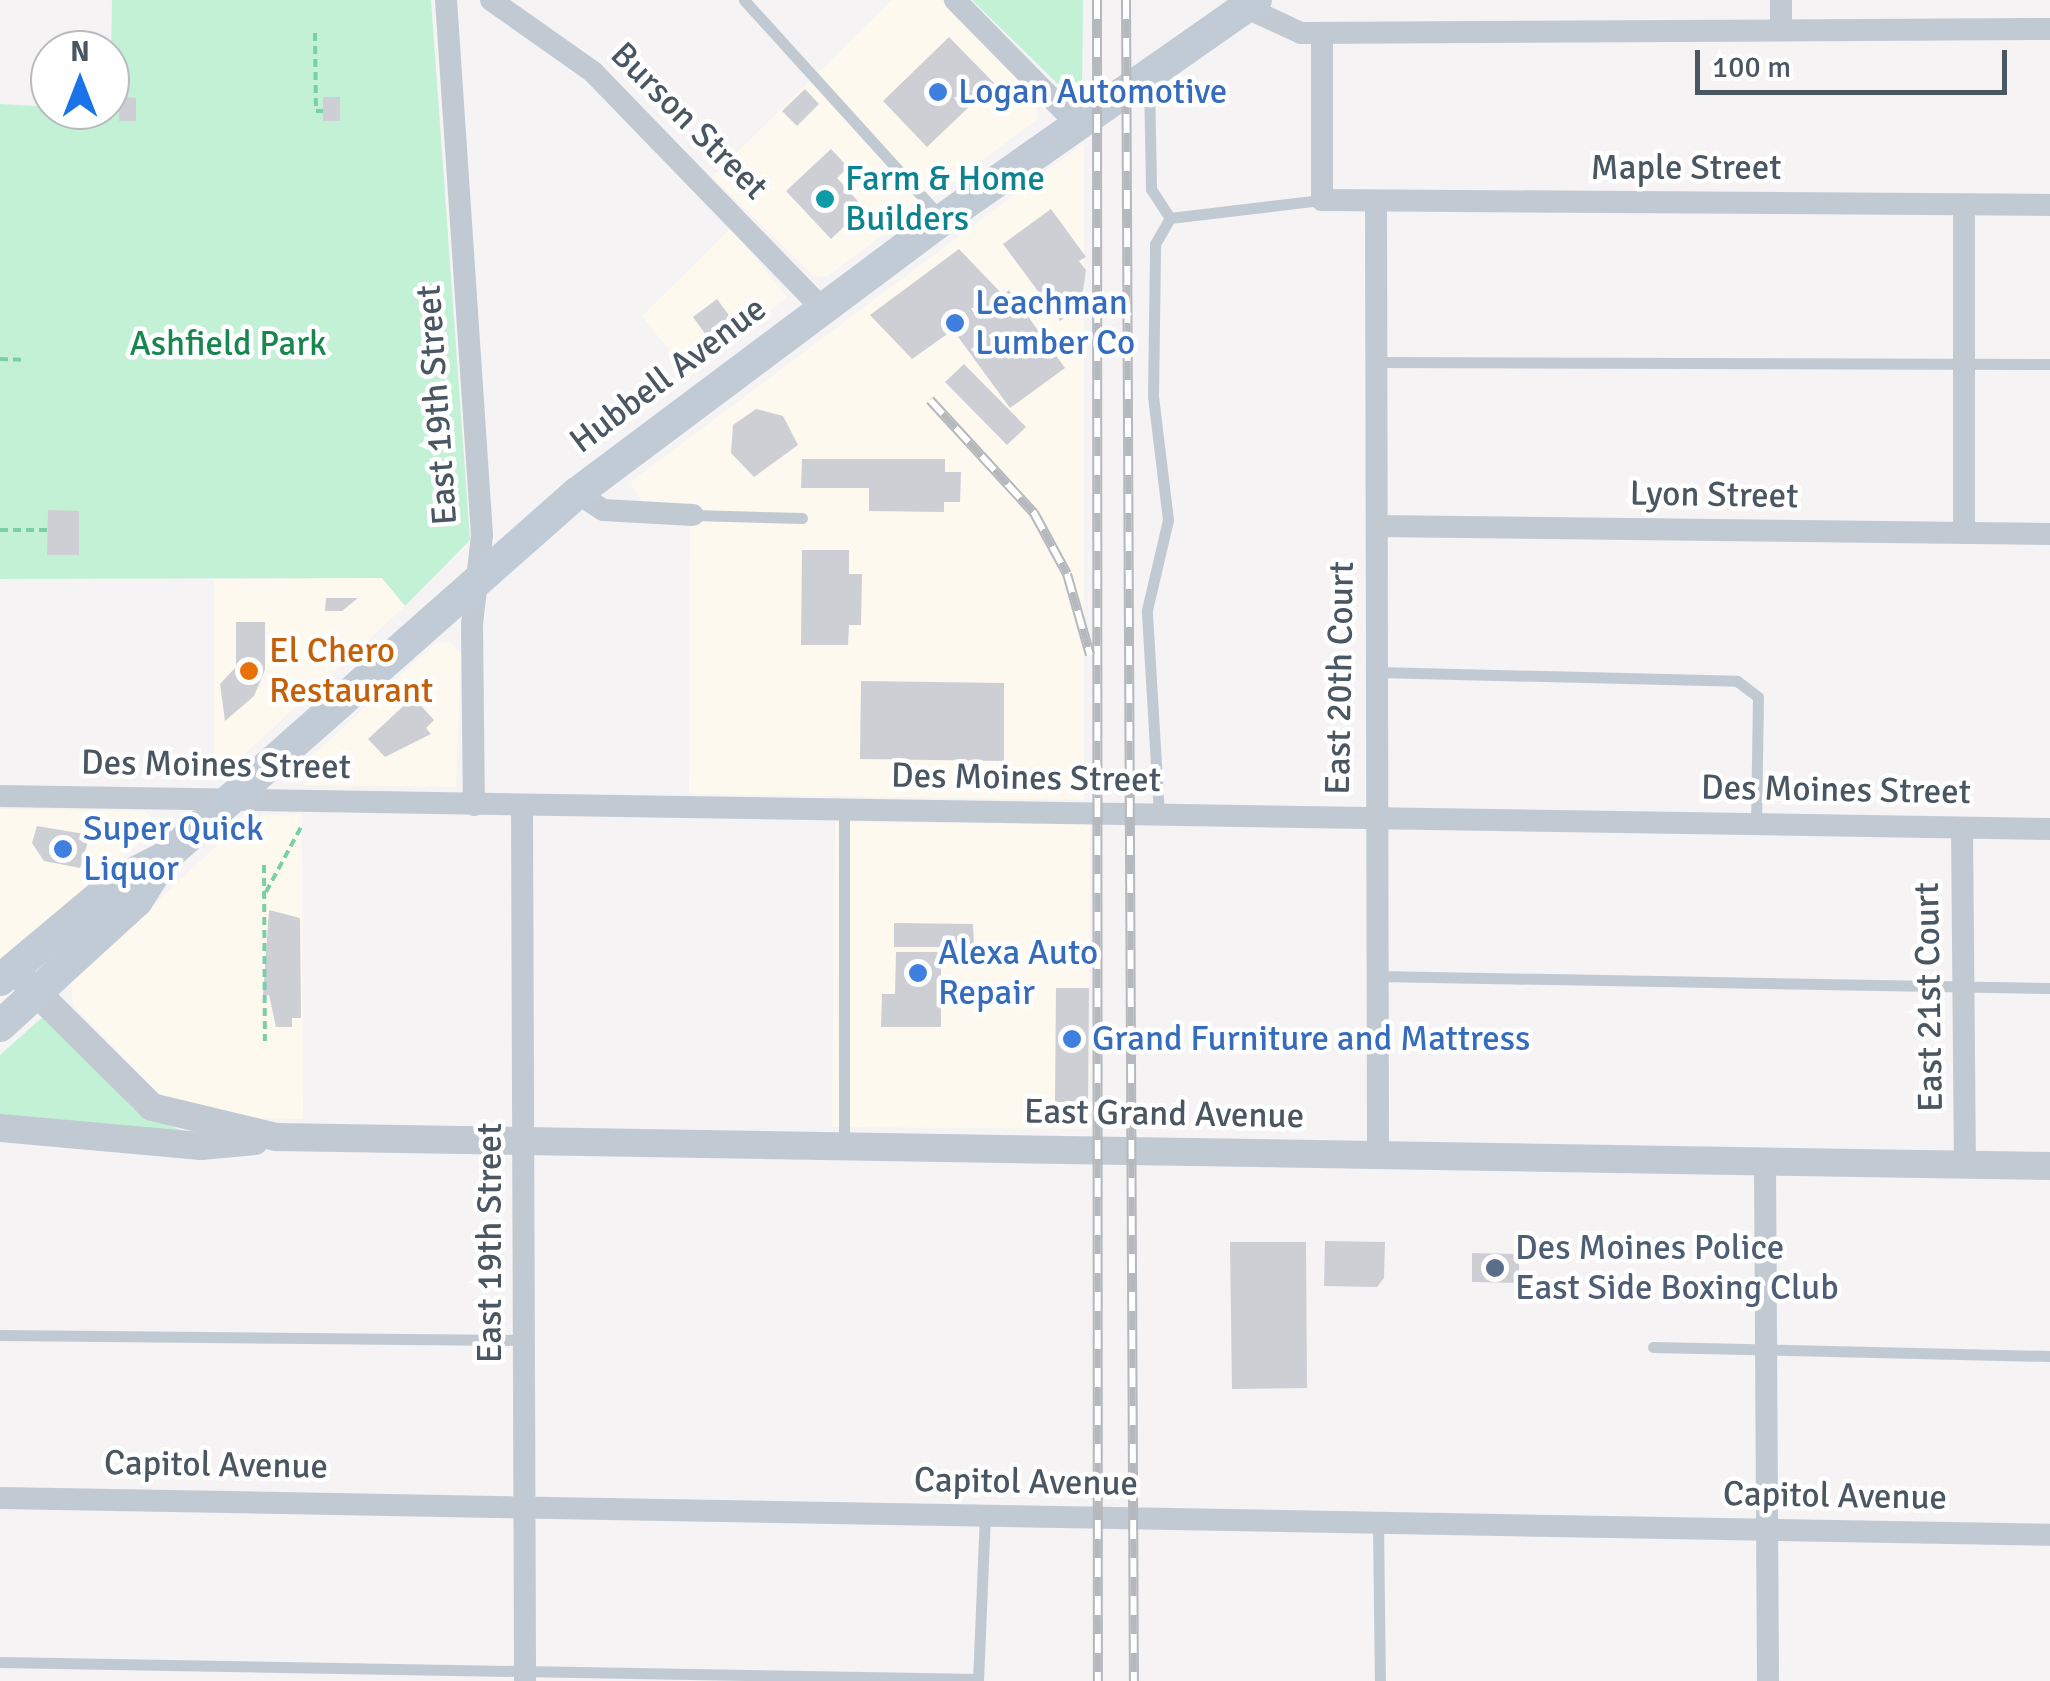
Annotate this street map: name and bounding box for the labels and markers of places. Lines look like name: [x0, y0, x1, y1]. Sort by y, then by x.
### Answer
place label: Logan Automotive: [958, 71, 1227, 113]
marker: Logan Automotive: [927, 81, 949, 103]
place label: Farm & Home Builders: [845, 158, 1045, 240]
marker: Farm & Home Builders: [814, 188, 836, 210]
place label: Leachman Lumber Co: [975, 282, 1135, 364]
marker: Leachman Lumber Co: [944, 312, 966, 334]
place label: El Chero Restaurant: [269, 630, 433, 712]
marker: El Chero Restaurant: [238, 660, 260, 682]
place label: Super Quick Liquor: [83, 808, 264, 890]
marker: Super Quick Liquor: [52, 838, 74, 860]
place label: Alexa Auto Repair: [938, 932, 1098, 1014]
marker: Alexa Auto Repair: [907, 962, 929, 984]
place label: Grand Furniture and Mattress: [1092, 1018, 1530, 1060]
marker: Grand Furniture and Mattress: [1061, 1028, 1083, 1050]
place label: Des Moines Police East Side Boxing Club: [1515, 1227, 1839, 1309]
marker: Des Moines Police East Side Boxing Club: [1484, 1257, 1506, 1279]

